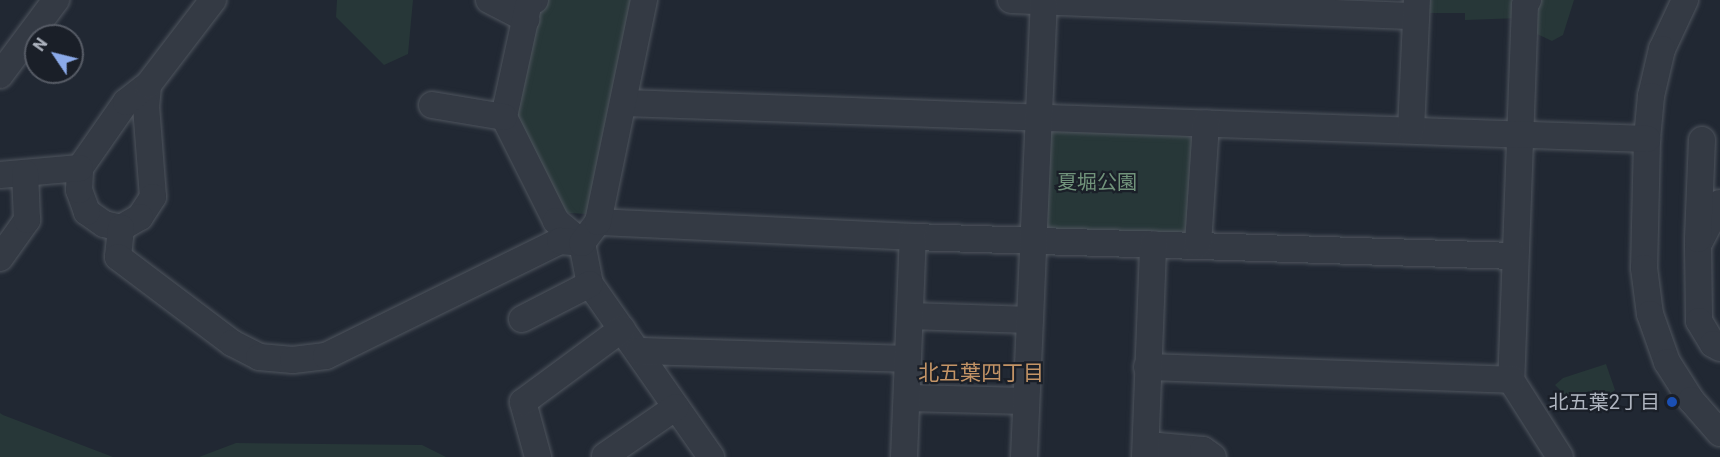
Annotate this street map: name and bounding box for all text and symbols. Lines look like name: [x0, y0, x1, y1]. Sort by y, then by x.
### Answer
north arrow: [24, 24, 84, 84]
text: N: [29, 34, 52, 55]
park label: 夏堀公園: [1057, 170, 1137, 194]
district label: 北五葉四丁目: [918, 360, 1044, 386]
place label: 北五葉2丁目: [1549, 390, 1660, 414]
marker: 北五葉2丁目: [1665, 395, 1679, 409]

